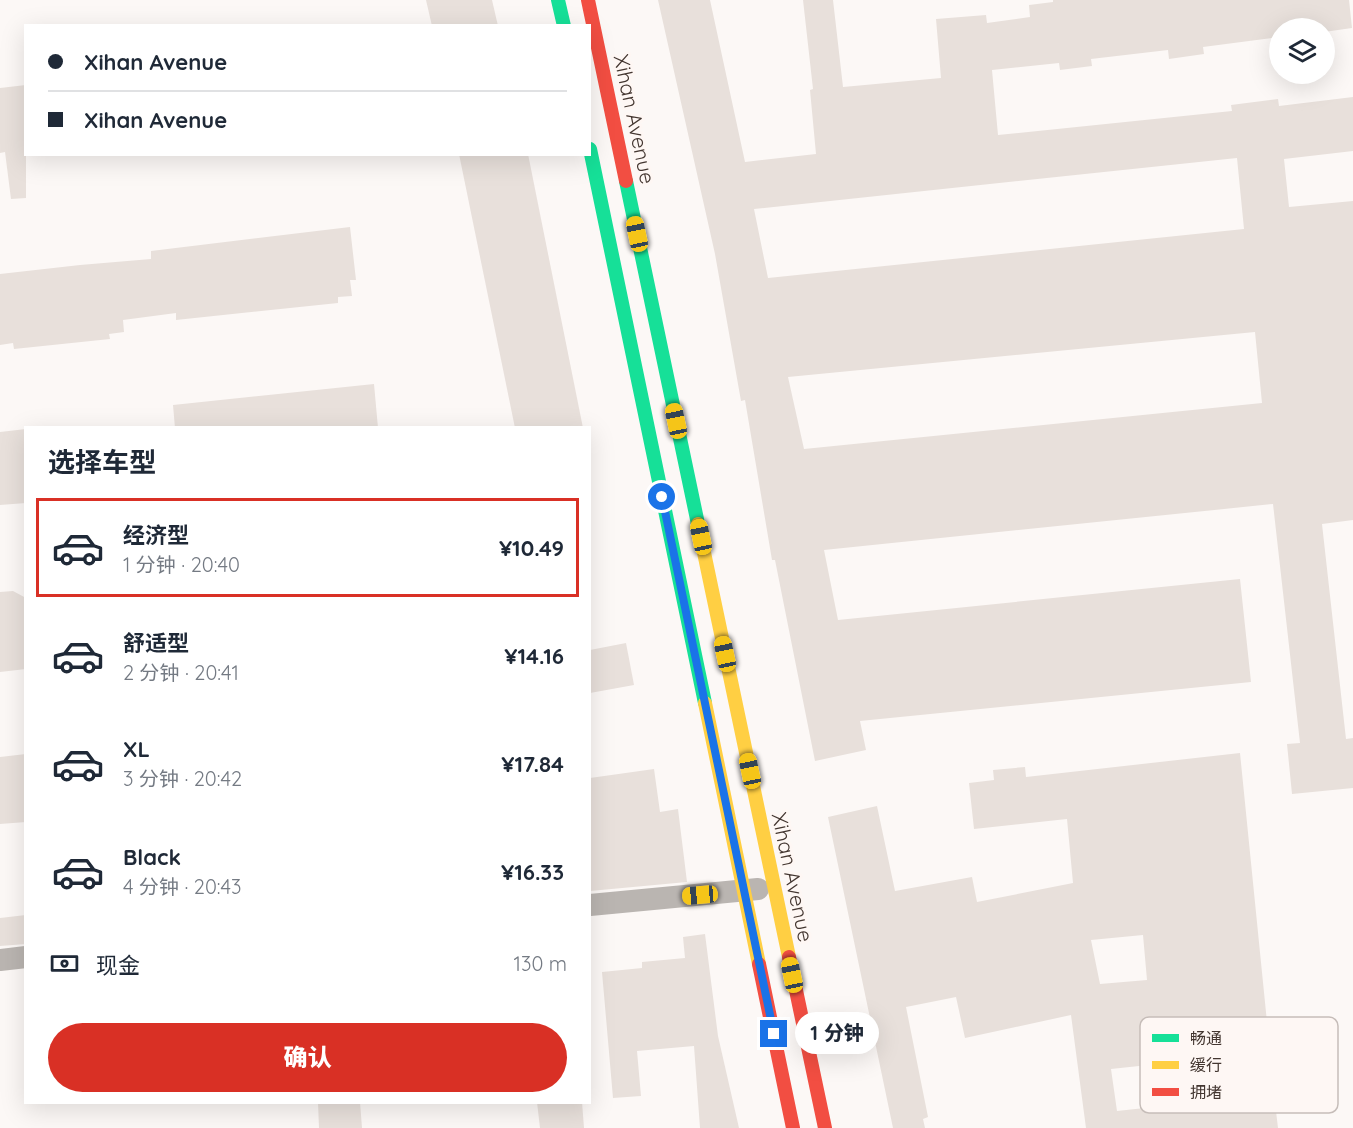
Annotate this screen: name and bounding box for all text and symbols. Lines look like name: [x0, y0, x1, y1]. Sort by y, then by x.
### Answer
map controls: [1269, 18, 1335, 84]
button: layers: [1269, 18, 1335, 84]
text: Xihan Avenue: [84, 48, 227, 76]
street label: Xihan Avenue: [609, 52, 661, 186]
text: Xihan Avenue: [84, 106, 227, 134]
car: [624, 215, 650, 253]
car: [663, 402, 689, 440]
text: 选择车型: [48, 445, 156, 479]
route start: [648, 483, 675, 510]
car: [688, 518, 714, 556]
icon: car: [51, 521, 105, 575]
text: 经济型: [123, 521, 189, 549]
text: ¥10.49: [499, 534, 564, 562]
text: 1 分钟 · 20:40: [123, 552, 240, 577]
icon: car: [51, 629, 105, 683]
text: 舒适型: [123, 629, 189, 657]
car: [712, 635, 738, 673]
text: ¥14.16: [504, 642, 564, 670]
text: 2 分钟 · 20:41: [123, 660, 239, 685]
text: XL: [123, 735, 150, 763]
icon: car: [51, 737, 105, 791]
text: ¥17.84: [501, 750, 564, 778]
car: [737, 752, 763, 790]
text: 3 分钟 · 20:42: [123, 766, 242, 791]
street label: Xihan Avenue: [767, 810, 819, 944]
text: Black: [123, 843, 181, 871]
icon: car: [51, 845, 105, 899]
text: ¥16.33: [501, 858, 564, 886]
text: 4 分钟 · 20:43: [123, 874, 242, 899]
car: [681, 884, 719, 906]
icon: cash: [48, 947, 81, 980]
text: 现金: [96, 951, 140, 979]
text: 130 m: [514, 951, 567, 976]
car: [779, 956, 805, 994]
callout: 1 分钟: [795, 1013, 879, 1055]
legend: [1140, 1017, 1338, 1113]
route end: [760, 1020, 787, 1047]
text: 1 分钟: [810, 1020, 864, 1045]
button: 确认: [48, 1023, 567, 1092]
text: 畅通: [1190, 1028, 1222, 1048]
text: 缓行: [1190, 1055, 1222, 1075]
text: 拥堵: [1190, 1082, 1222, 1102]

